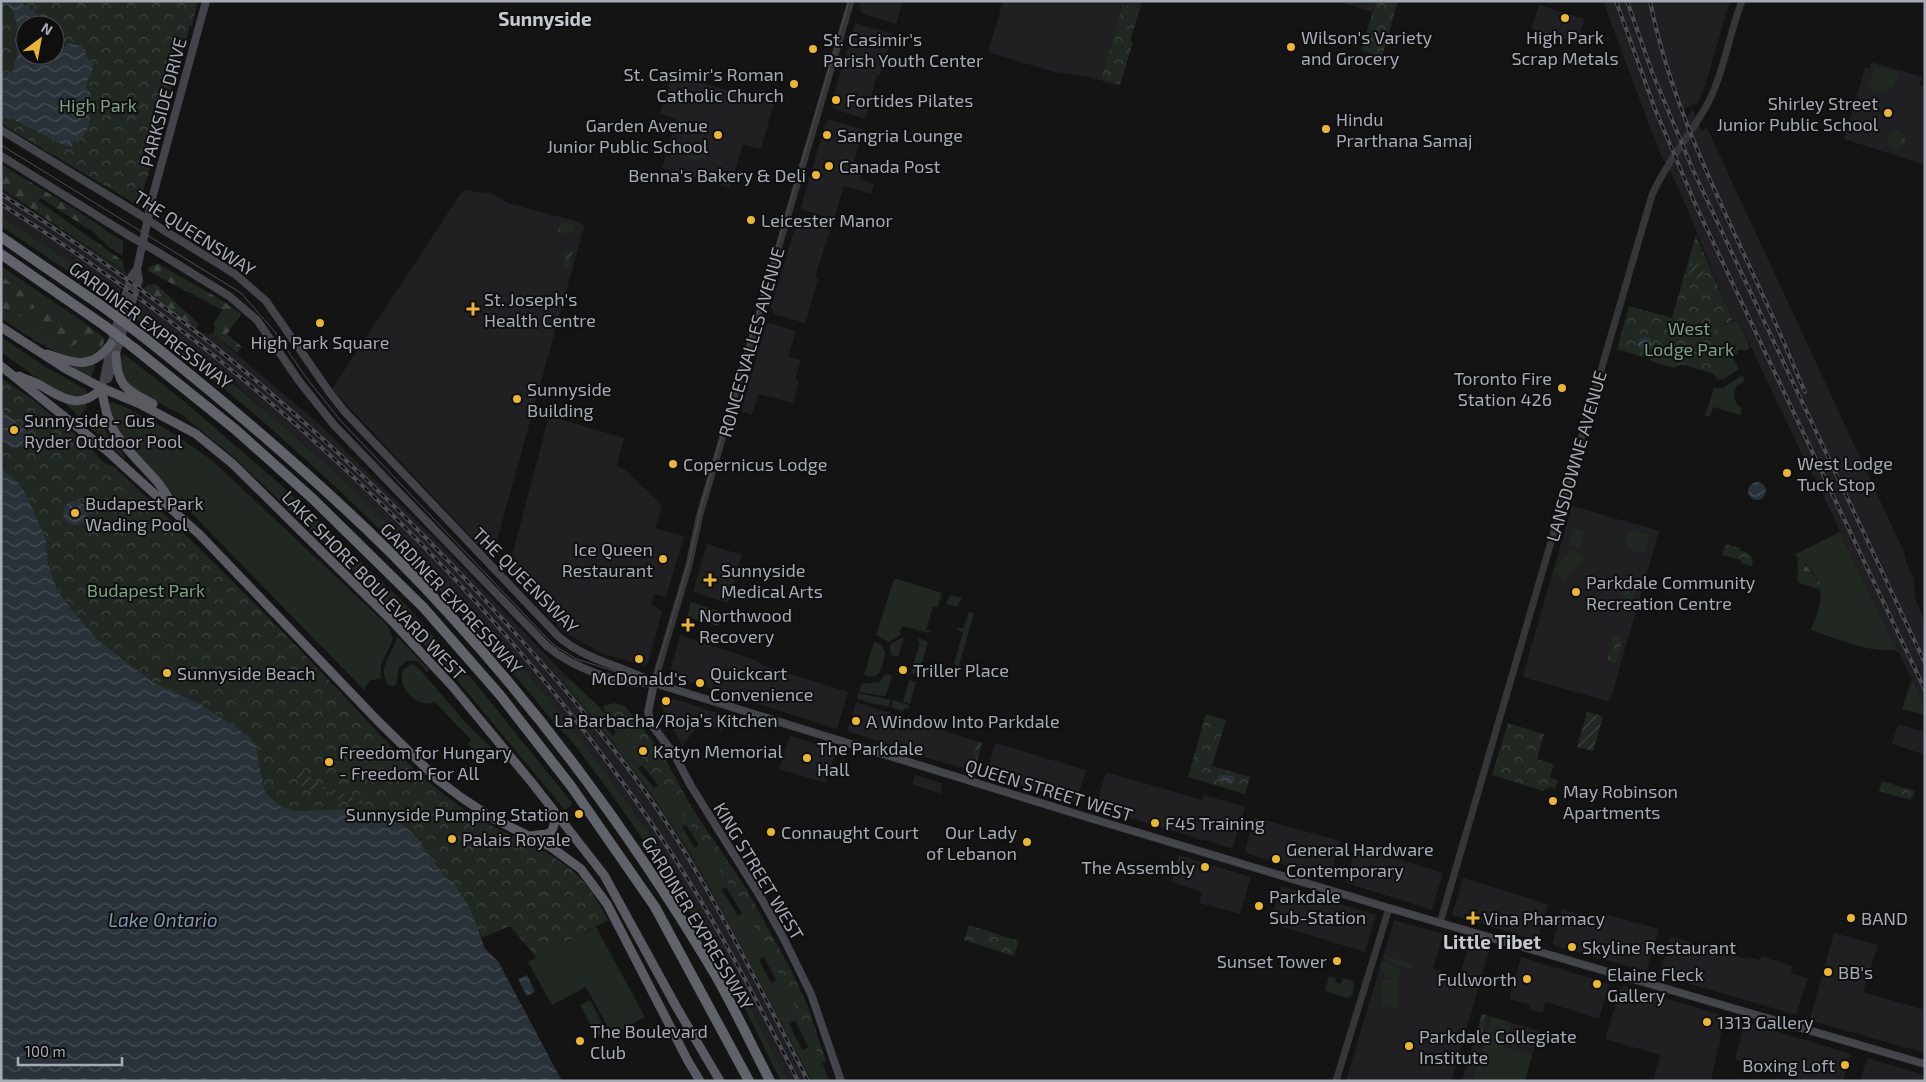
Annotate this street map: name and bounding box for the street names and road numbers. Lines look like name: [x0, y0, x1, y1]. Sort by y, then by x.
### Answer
street label: PARKSIDE DRIVE: [135, 35, 191, 169]
street label: THE QUEENSWAY: [130, 185, 261, 281]
street label: RONCESVALLES AVENUE: [713, 245, 789, 439]
street label: GARDINER EXPRESSWAY: [65, 257, 237, 394]
street label: LANSDOWNE AVENUE: [1541, 368, 1611, 544]
street label: LAKE SHORE BOULEVARD WEST: [278, 486, 471, 685]
street label: GARDINER EXPRESSWAY: [376, 518, 528, 679]
street label: THE QUEENSWAY: [468, 522, 584, 638]
street label: QUEEN STREET WEST: [962, 754, 1136, 826]
street label: KING STREET WEST: [709, 798, 809, 944]
street label: GARDINER EXPRESSWAY: [637, 832, 759, 1014]

